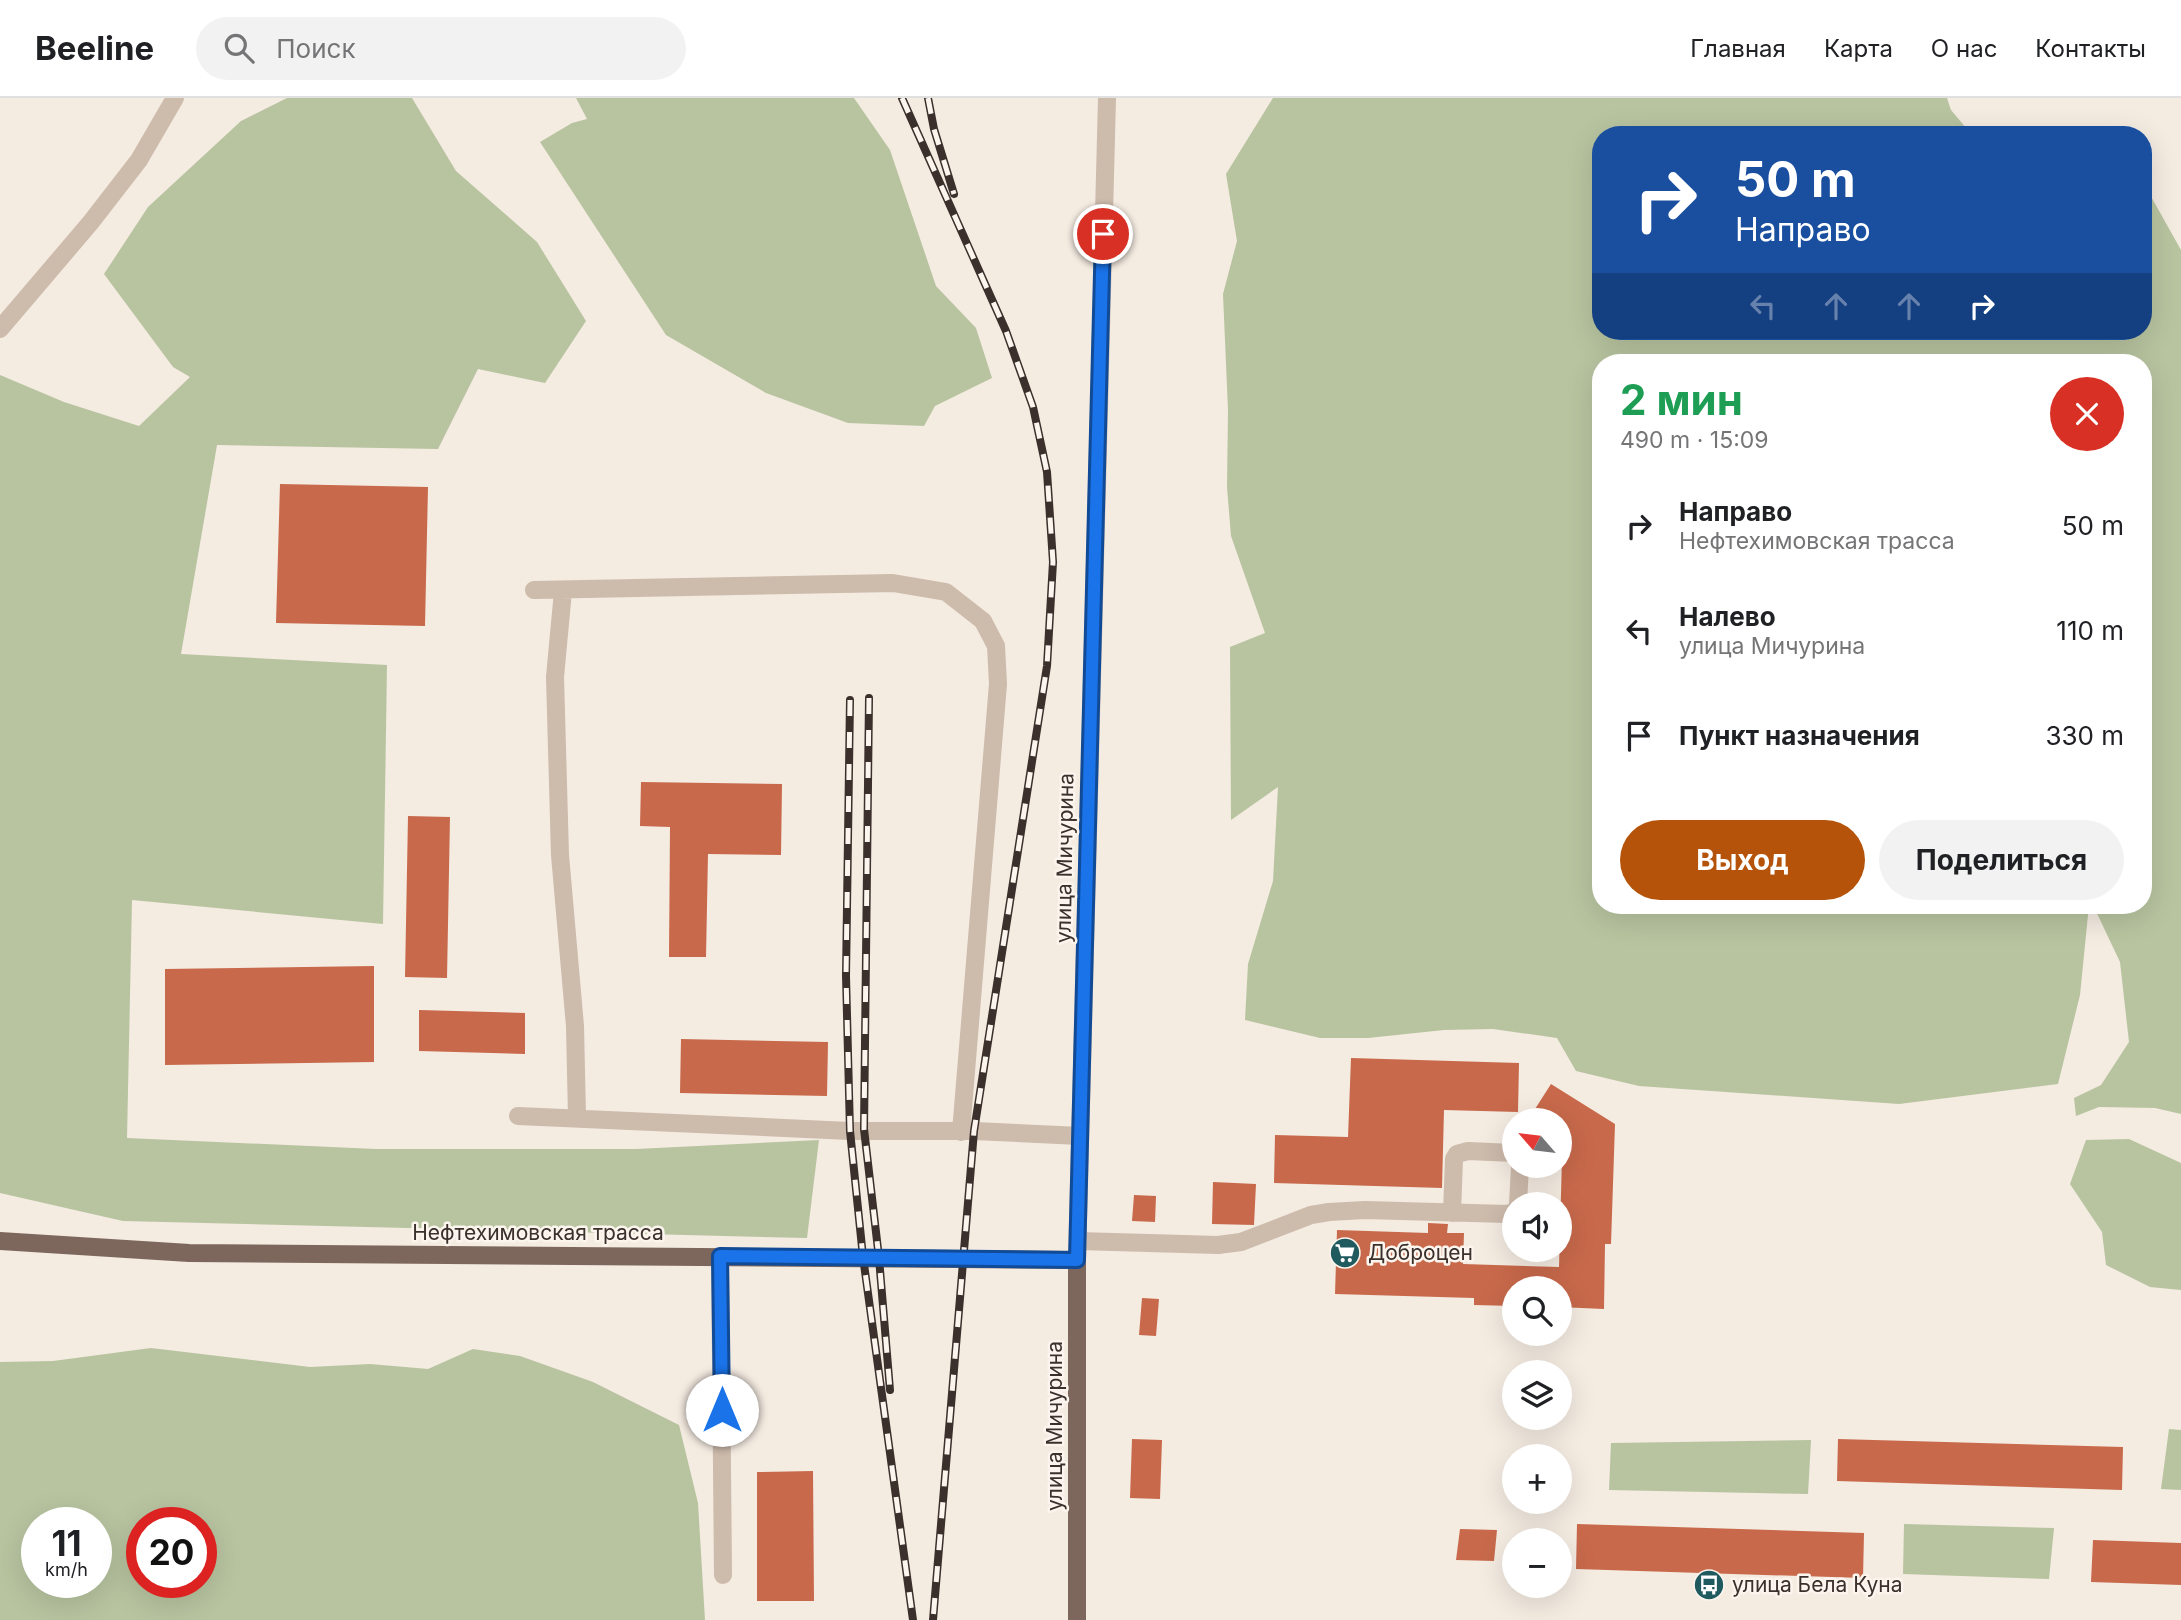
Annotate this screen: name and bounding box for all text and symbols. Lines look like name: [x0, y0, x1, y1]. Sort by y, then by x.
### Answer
search box: [196, 17, 686, 80]
text: Beeline: [35, 28, 154, 68]
icon: search: [220, 29, 258, 67]
text: Поиск: [276, 33, 355, 64]
text: Главная: [1690, 34, 1786, 63]
text: Карта: [1824, 34, 1893, 63]
text: О нас: [1931, 34, 1997, 63]
text: Контакты: [2035, 34, 2146, 63]
text: 50 m: [1735, 150, 1856, 209]
icon: right: [1620, 154, 1711, 245]
pin: [1073, 204, 1133, 264]
text: Направо: [1735, 210, 1871, 249]
icon: arrive: [1084, 215, 1122, 253]
icon: left: [1744, 287, 1782, 325]
icon: ahead: [1817, 287, 1855, 325]
icon: ahead: [1890, 287, 1928, 325]
icon: right: [1963, 287, 2001, 325]
text: 2 мин: [1620, 374, 1743, 425]
button: close: [2050, 377, 2124, 451]
text: 490 m · 15:09: [1620, 426, 1769, 454]
text: Направо: [1679, 496, 1792, 527]
icon: right: [1620, 507, 1658, 545]
text: 50 m: [2062, 510, 2124, 541]
text: Нефтехимовская трасса: [1679, 527, 1955, 555]
text: Налево: [1679, 601, 1776, 632]
icon: left: [1620, 612, 1658, 650]
text: 110 m: [2056, 615, 2124, 646]
text: улица Мичурина: [1679, 632, 1865, 660]
icon: arrive: [1620, 717, 1658, 755]
text: Пункт назначения: [1679, 720, 1920, 751]
text: 330 m: [2045, 720, 2124, 751]
street label: улица Мичурина: [1051, 773, 1078, 943]
button: Выход: [1620, 820, 1865, 900]
button: Поделиться: [1879, 820, 2124, 900]
north arrow: [1502, 1108, 1572, 1178]
map controls: [1502, 1108, 1572, 1598]
button: sound: [1502, 1192, 1572, 1262]
street label: Нефтехимовская трасса: [412, 1220, 664, 1245]
supermarket icon: Доброцен: [1328, 1236, 1362, 1270]
place label: Доброцен: [1368, 1240, 1473, 1265]
button: search: [1502, 1276, 1572, 1346]
street label: улица Мичурина: [1042, 1341, 1067, 1511]
button: layers: [1502, 1360, 1572, 1430]
position arrow: [685, 1373, 759, 1447]
button: +: [1502, 1444, 1572, 1514]
speed limit sign: 20: [126, 1507, 217, 1598]
text: 11: [51, 1522, 82, 1564]
button: −: [1502, 1528, 1572, 1598]
text: km/h: [45, 1559, 88, 1580]
bus stop icon: улица Бела Куна: [1692, 1568, 1726, 1602]
place label: улица Бела Куна: [1732, 1572, 1902, 1597]

